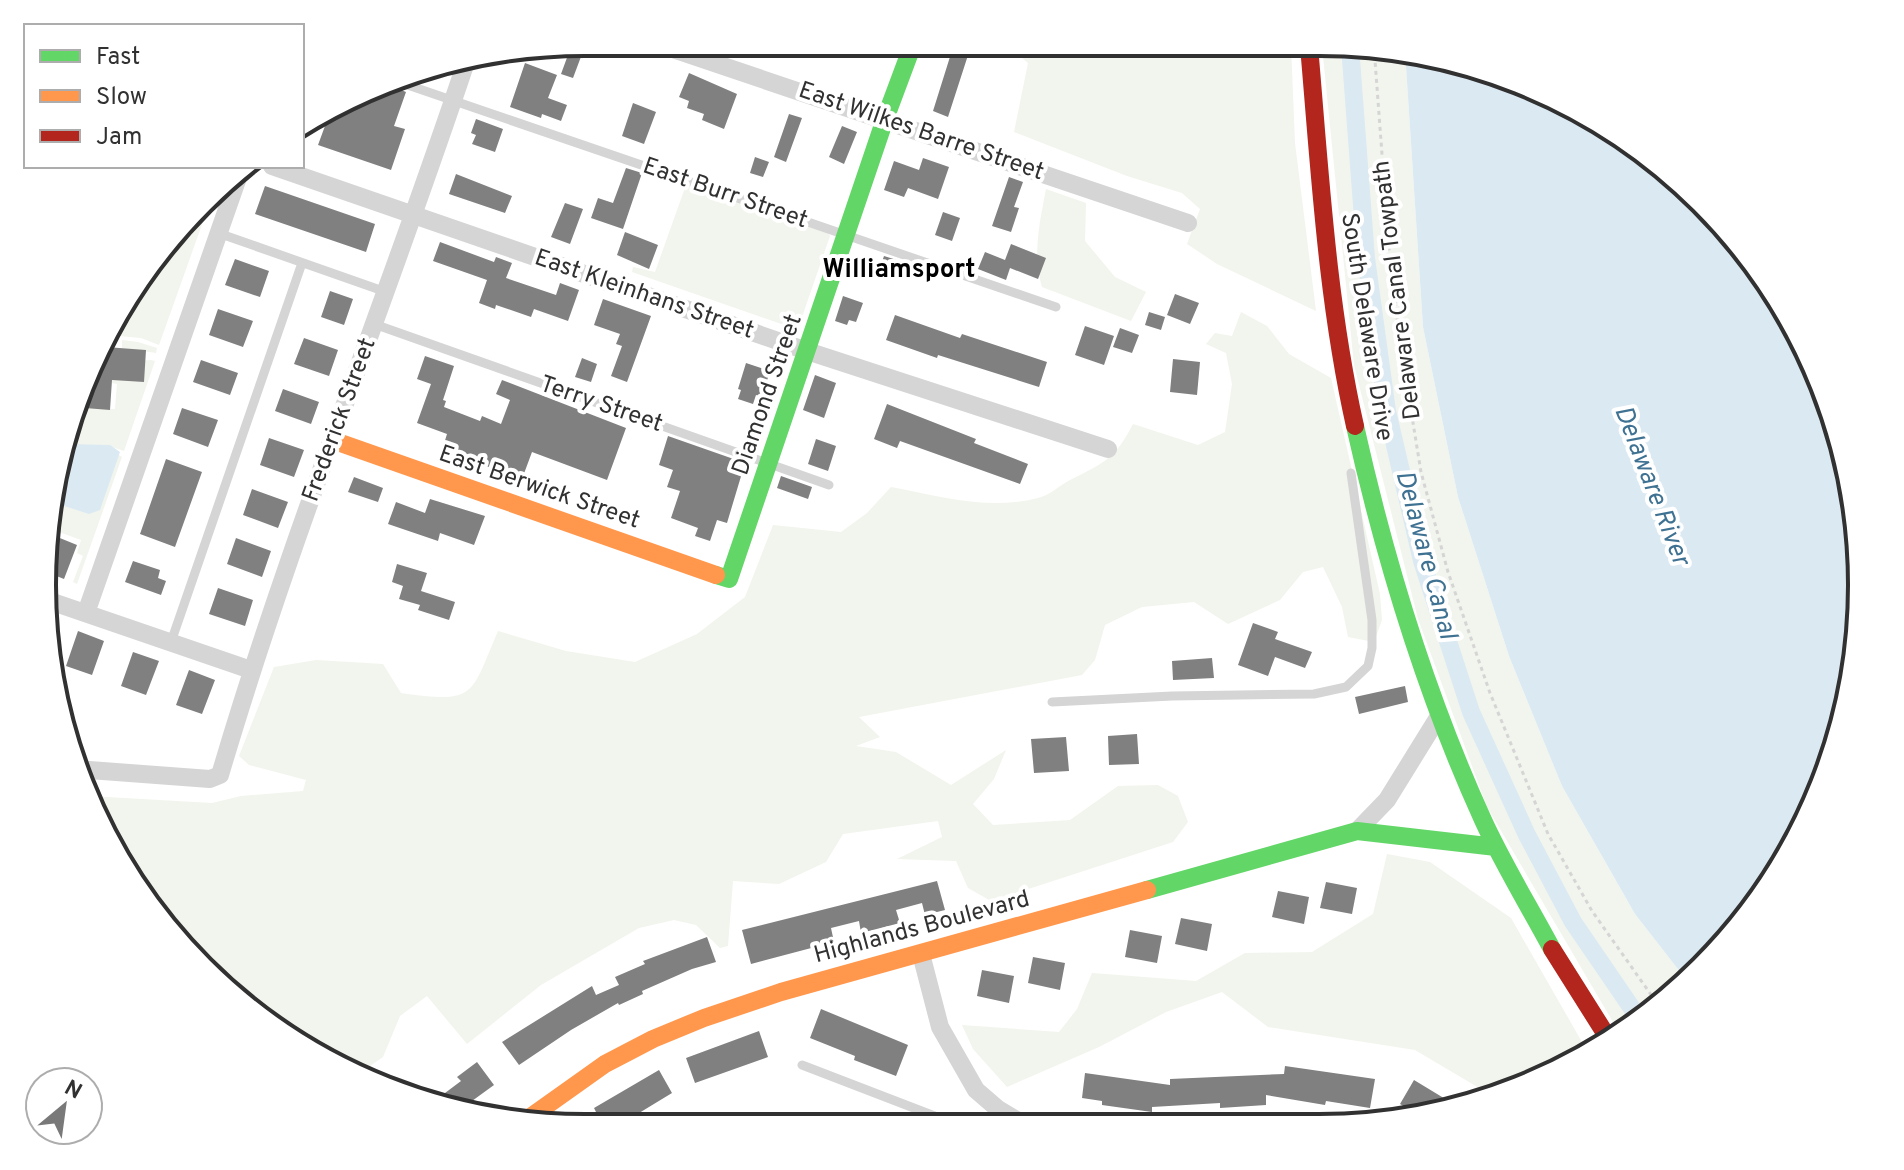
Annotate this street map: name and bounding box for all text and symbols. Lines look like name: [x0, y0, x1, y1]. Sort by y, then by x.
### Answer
legend: [24, 24, 304, 168]
text: Fast: [96, 43, 140, 73]
street label: East Wilkes Barre Street: [794, 76, 1048, 188]
text: Slow: [96, 83, 147, 113]
text: Jam: [96, 123, 142, 153]
street label: East Burr Street: [639, 152, 811, 236]
street label: Delaware Canal Towpath: [1367, 159, 1429, 421]
street label: South Delaware Drive: [1333, 211, 1399, 443]
street label: East Kleinhans Street: [530, 243, 758, 347]
district label: Williamsport: [823, 254, 975, 287]
street label: Diamond Street: [726, 310, 810, 480]
street label: Frederick Street: [296, 334, 384, 506]
street label: Terry Street: [536, 370, 666, 440]
water label: Delaware River: [1605, 401, 1697, 573]
street label: East Berwick Street: [434, 439, 644, 537]
water label: Delaware Canal: [1387, 467, 1464, 644]
street label: Highlands Boulevard: [811, 885, 1033, 971]
north arrow: [24, 1066, 104, 1146]
text: N: [59, 1075, 86, 1106]

